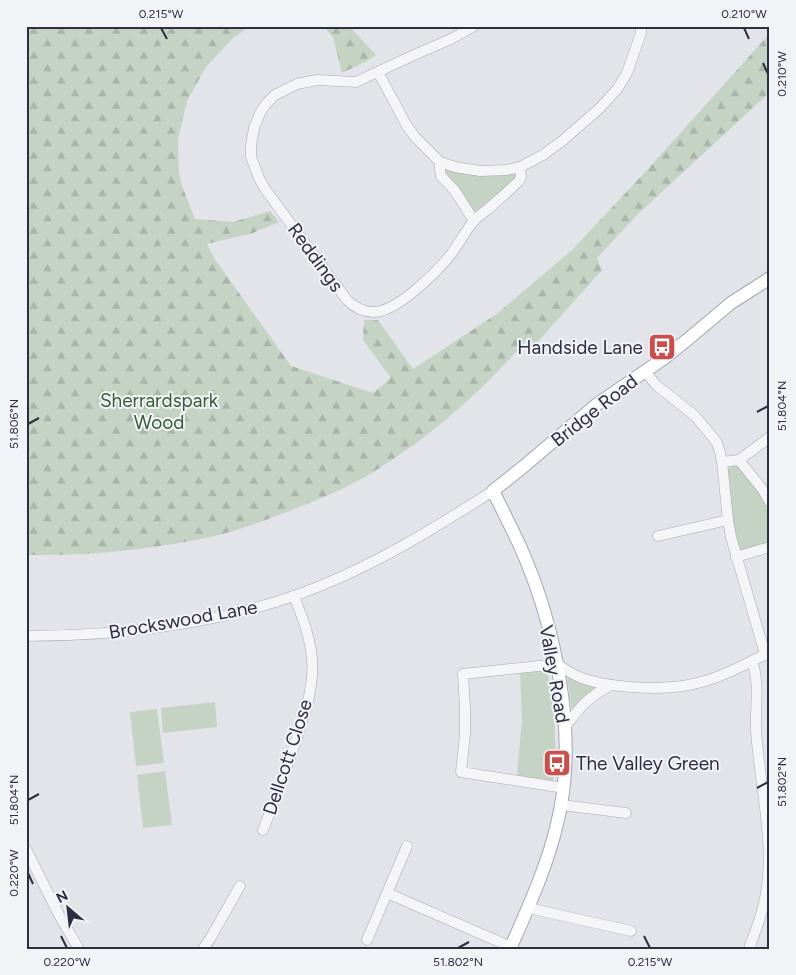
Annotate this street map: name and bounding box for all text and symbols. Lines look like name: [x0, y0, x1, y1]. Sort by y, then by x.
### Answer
text: 0.215°W: [139, 7, 184, 21]
text: 0.210°W: [721, 7, 767, 21]
text: 0.210°W: [775, 51, 789, 97]
street label: Reddings: [283, 218, 348, 296]
bus stop icon: Handside Lane: [647, 332, 677, 362]
place label: Handside Lane: [517, 336, 643, 359]
street label: Bridge Road: [546, 369, 642, 451]
text: 51.804°N: [775, 381, 789, 431]
park label: Sherrardspark Wood: [100, 389, 219, 434]
text: 51.806°N: [7, 399, 21, 449]
street label: Brockswood Lane: [107, 595, 259, 644]
street label: Valley Road: [535, 623, 574, 725]
street label: Dellcott Close: [258, 696, 317, 818]
bus stop icon: The Valley Green: [542, 748, 572, 778]
place label: The Valley Green: [576, 752, 720, 775]
text: 51.802°N: [775, 757, 789, 807]
text: 51.804°N: [7, 775, 21, 825]
text: 0.220°W: [7, 849, 21, 897]
north arrow: [42, 882, 92, 932]
text: N: [53, 887, 71, 907]
text: 0.220°W: [43, 955, 91, 969]
text: 51.802°N: [433, 955, 483, 969]
text: 0.215°W: [628, 955, 673, 969]

